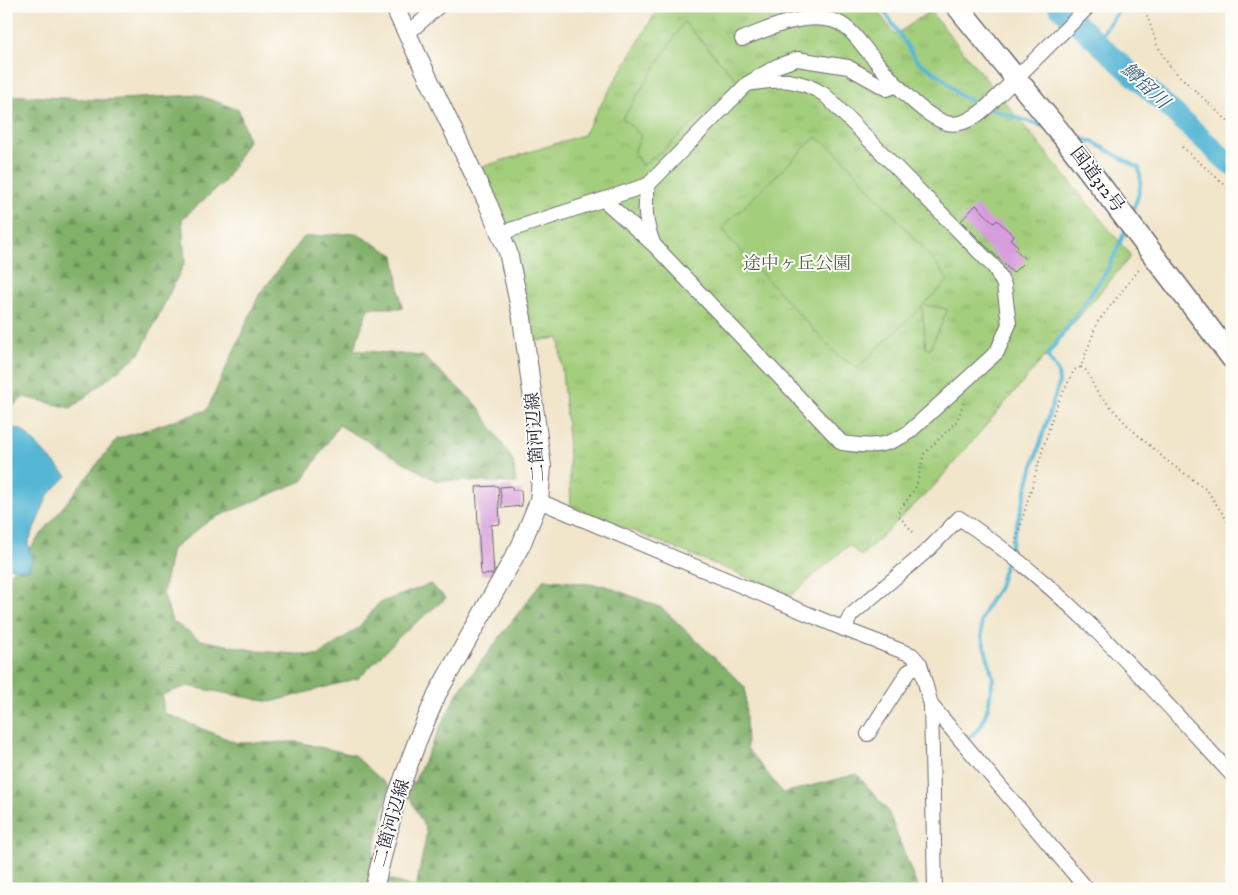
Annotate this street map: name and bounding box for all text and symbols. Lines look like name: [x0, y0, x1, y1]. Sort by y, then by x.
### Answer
water label: 鱒留川: [1116, 58, 1175, 115]
street label: 国道312号: [1065, 143, 1129, 217]
park label: 途中ヶ丘公園: [743, 253, 851, 275]
street label: 二箇河辺線: [522, 391, 550, 483]
street label: 二箇河辺線: [369, 777, 415, 869]

